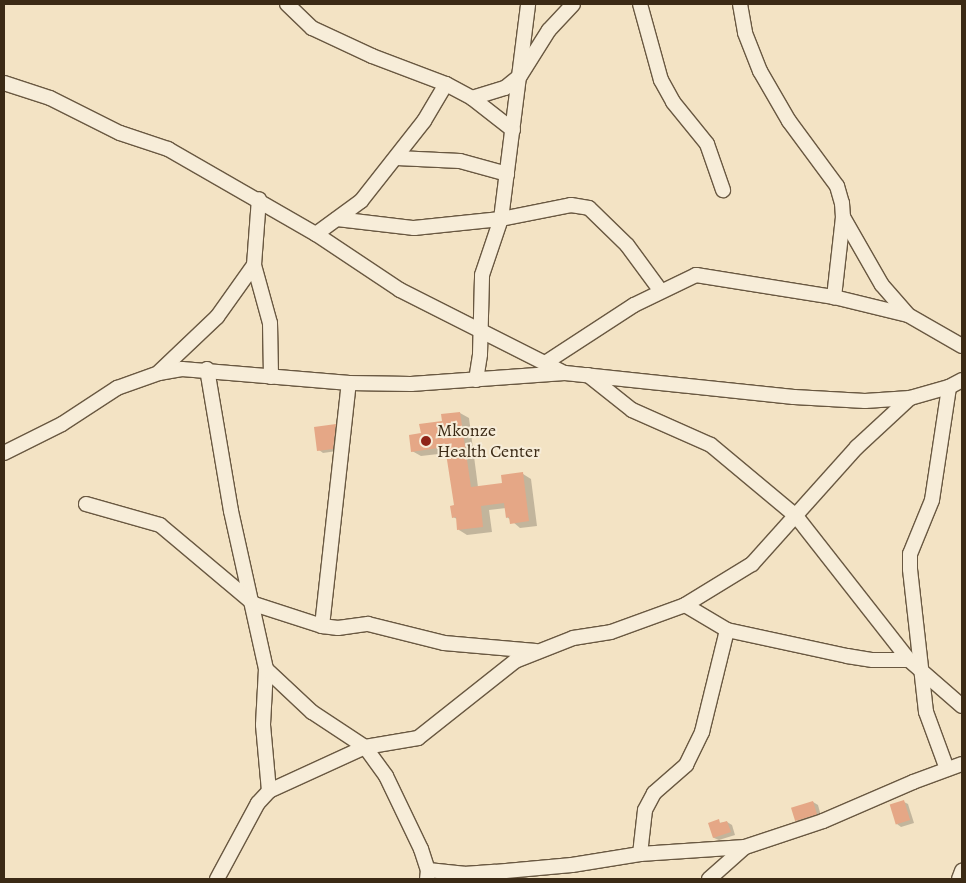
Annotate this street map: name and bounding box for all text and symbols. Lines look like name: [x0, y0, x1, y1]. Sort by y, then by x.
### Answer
place label: Mkonze Health Center: [437, 420, 540, 462]
marker: Mkonze Health Center: [419, 434, 433, 448]

